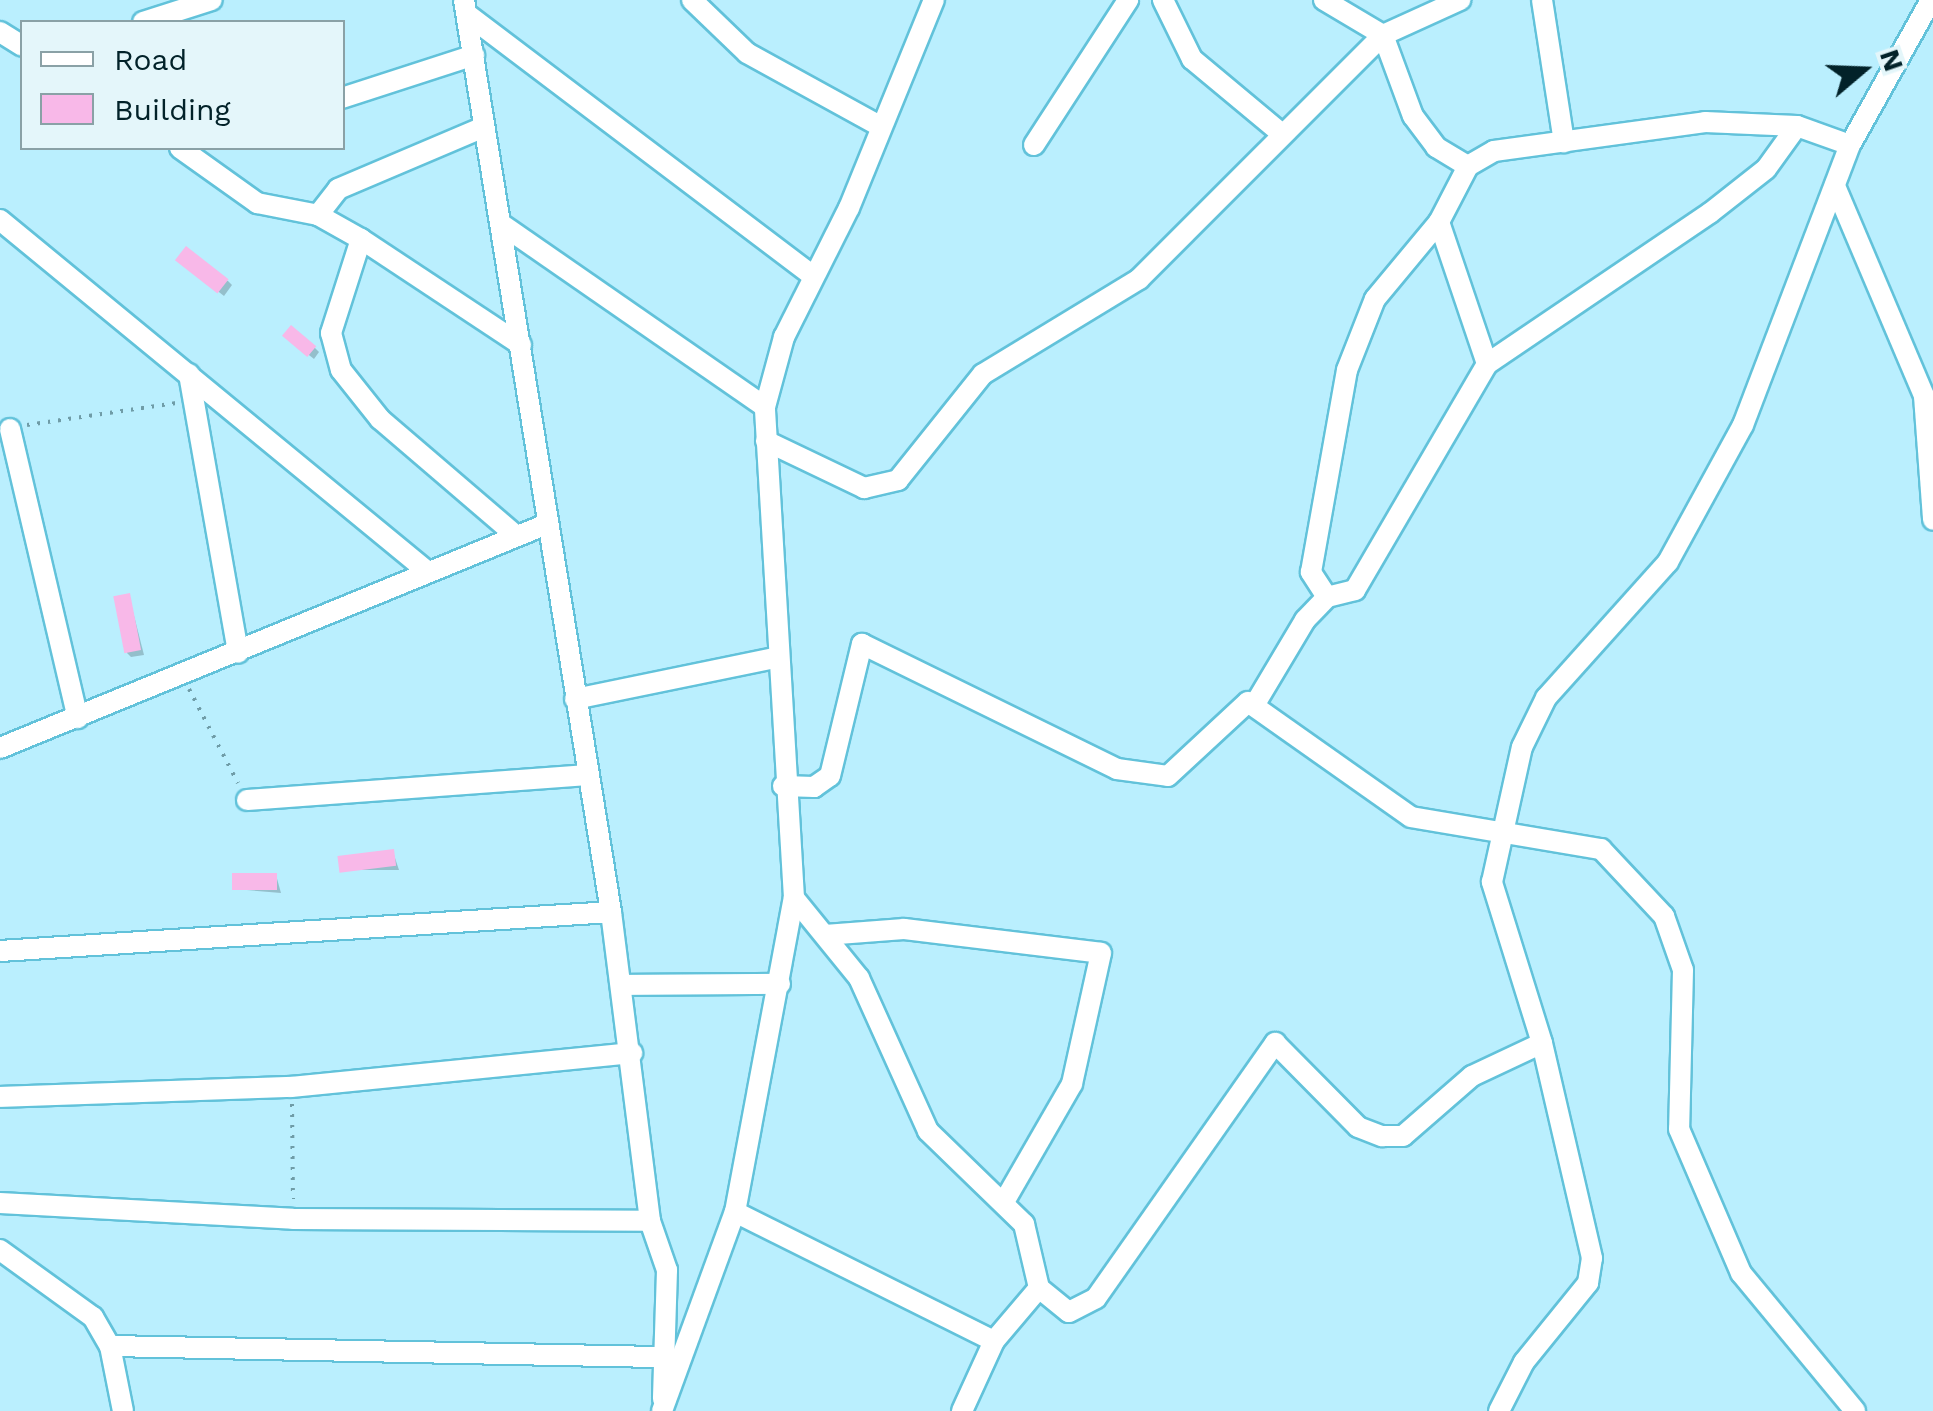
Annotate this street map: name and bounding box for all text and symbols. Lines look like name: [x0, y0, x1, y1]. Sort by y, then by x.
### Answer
legend: [20, 20, 345, 150]
north arrow: [1813, 20, 1913, 120]
text: Road: [114, 42, 187, 77]
text: N: [1873, 45, 1911, 75]
text: Building: [114, 92, 231, 127]

